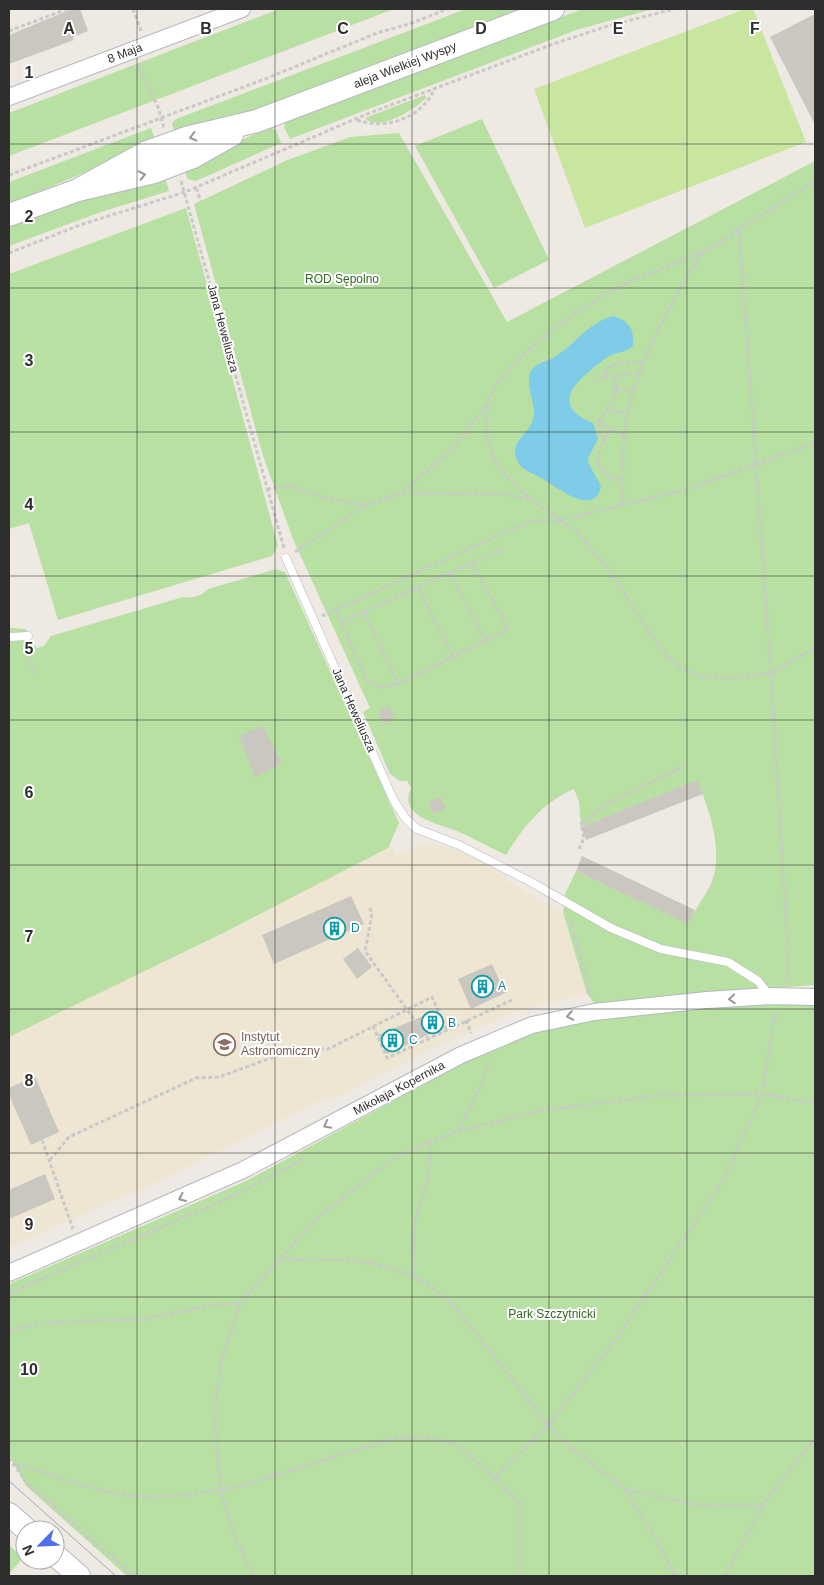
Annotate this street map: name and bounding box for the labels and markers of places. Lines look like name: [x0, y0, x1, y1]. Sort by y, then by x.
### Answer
building icon: D: [323, 916, 347, 940]
place label: D: [351, 921, 360, 935]
building icon: A: [470, 974, 494, 998]
place label: A: [498, 979, 506, 993]
building icon: B: [420, 1011, 444, 1035]
place label: B: [448, 1016, 456, 1030]
building icon: C: [381, 1028, 405, 1052]
place label: Instytut Astronomiczny: [241, 1030, 320, 1058]
school or university icon: Instytut Astronomiczny: [213, 1032, 237, 1056]
place label: C: [409, 1033, 418, 1047]

